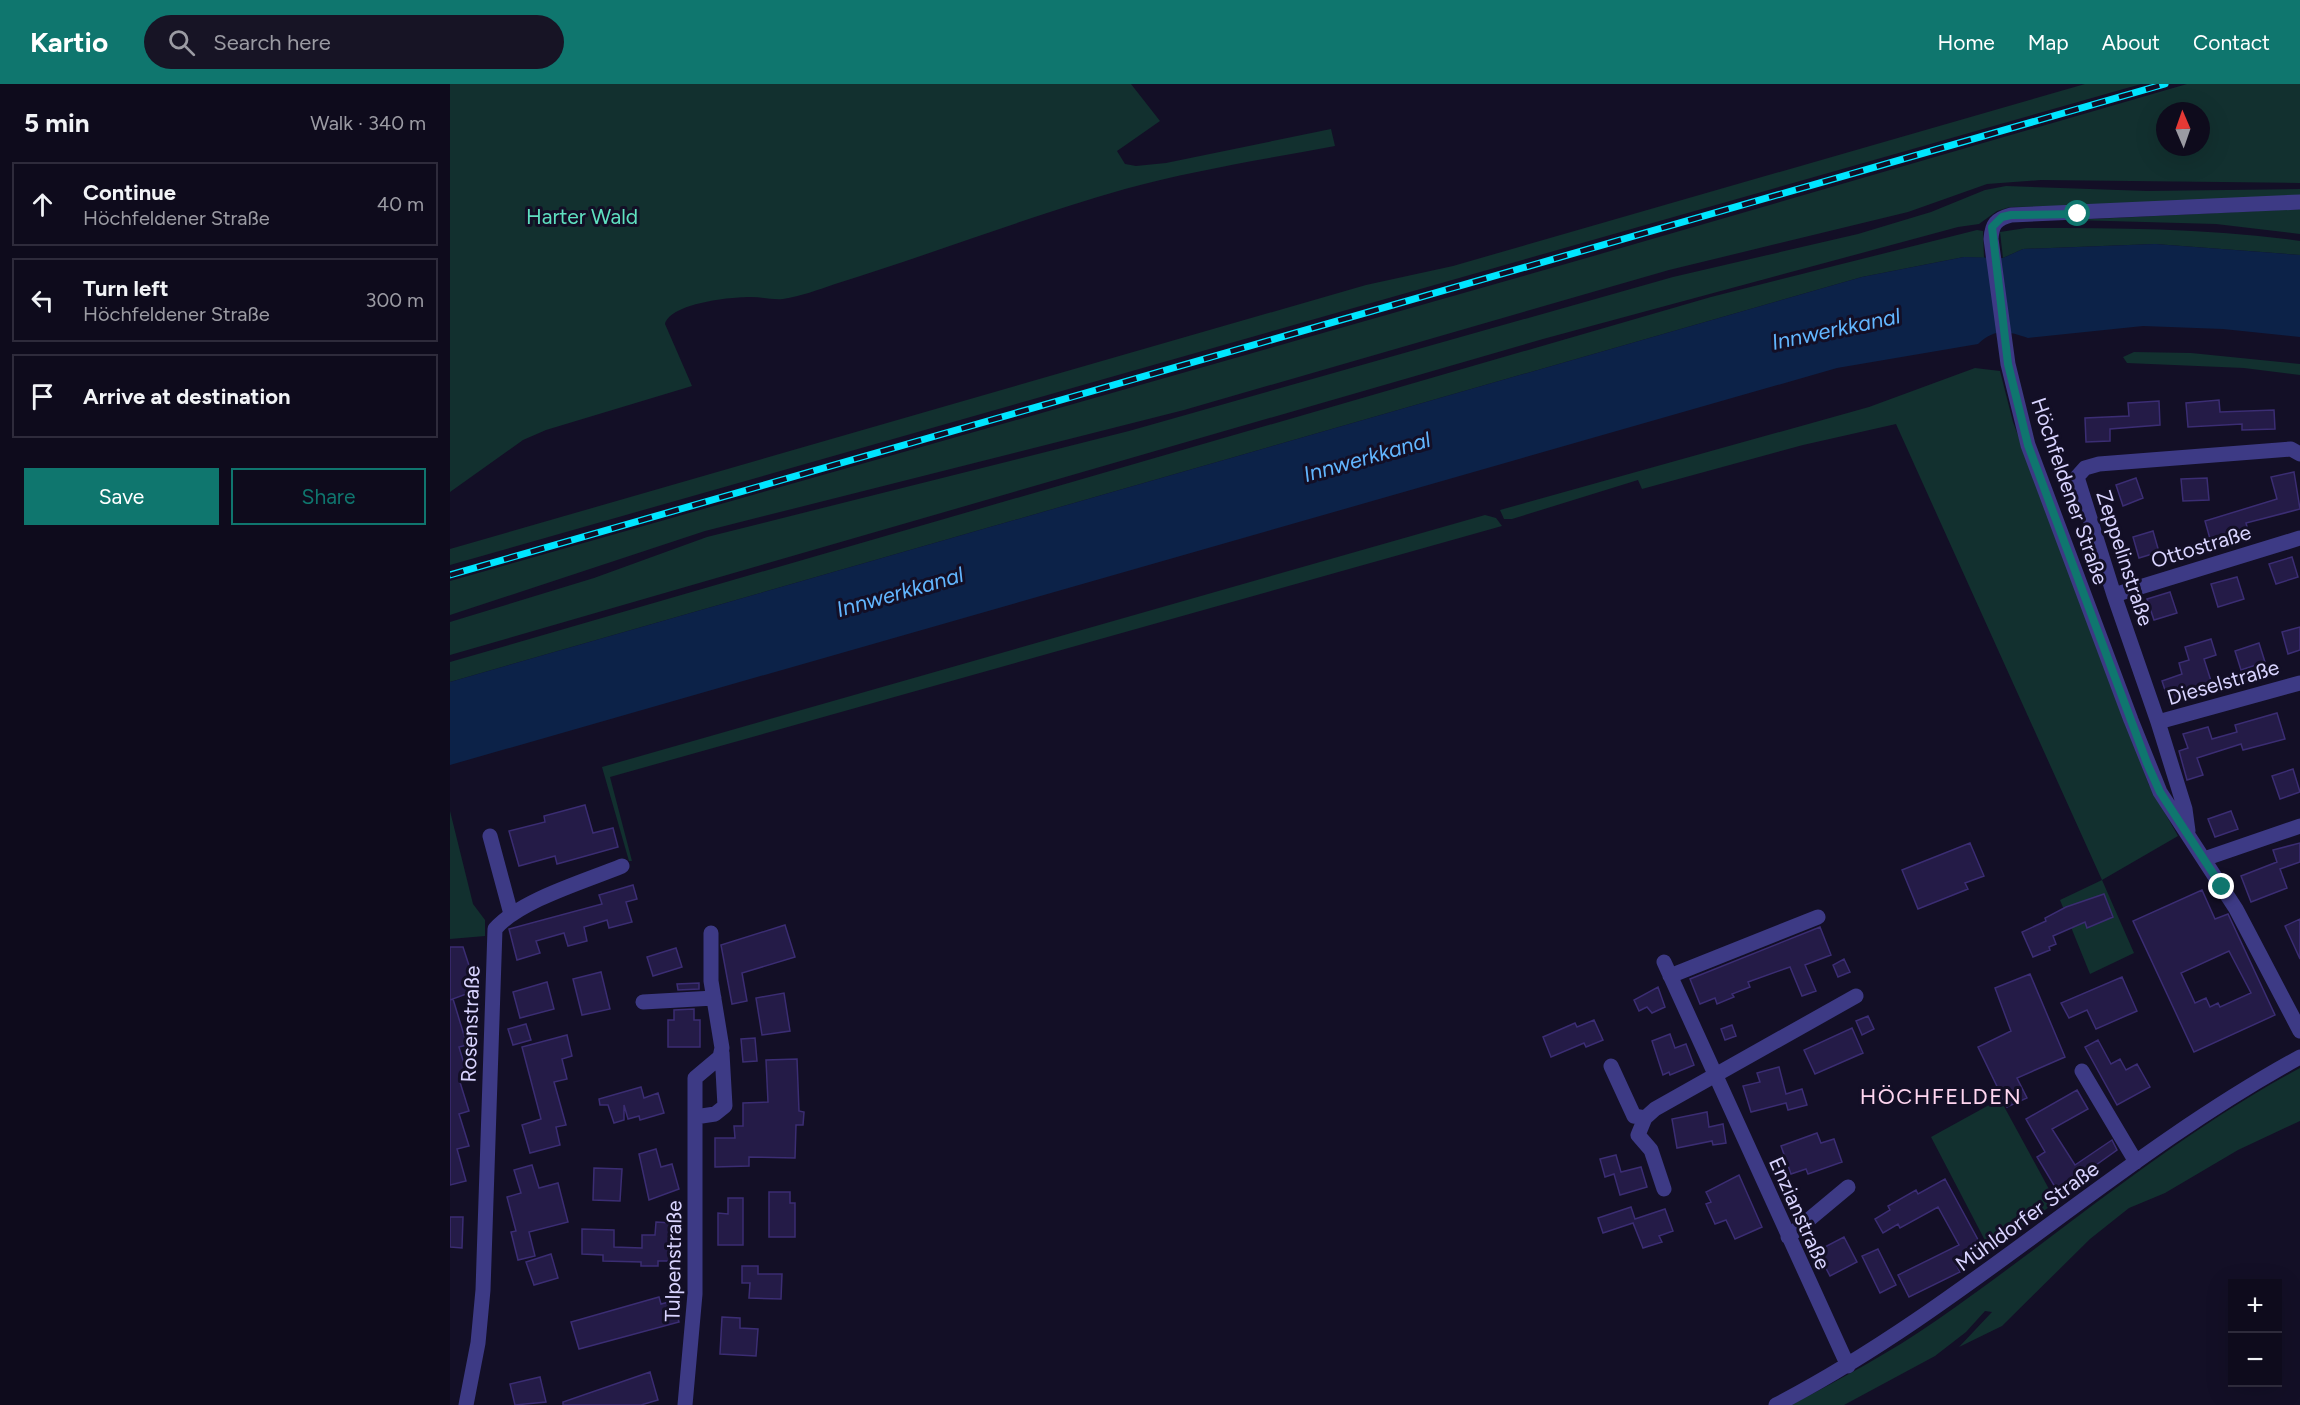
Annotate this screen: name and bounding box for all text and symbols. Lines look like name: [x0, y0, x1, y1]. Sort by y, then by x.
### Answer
search box: [144, 15, 564, 69]
text: Kartio: [30, 25, 108, 59]
icon: search: [165, 26, 198, 59]
text: Search here: [213, 29, 331, 56]
text: Home: [1938, 30, 1995, 55]
text: Map: [2028, 30, 2069, 55]
text: About: [2102, 30, 2160, 55]
text: Contact: [2193, 30, 2270, 55]
north arrow: [2156, 102, 2210, 156]
text: 5 min: [24, 107, 90, 139]
text: Walk · 340 m: [310, 111, 426, 135]
text: Continue: [83, 179, 176, 206]
icon: ahead: [26, 188, 59, 221]
text: 40 m: [377, 192, 424, 216]
route start: [2064, 200, 2090, 226]
park label: Harter Wald: [526, 204, 638, 229]
text: Höchfeldener Straße: [83, 206, 270, 230]
text: Turn left: [83, 275, 169, 302]
icon: left: [26, 284, 59, 317]
text: 300 m: [366, 288, 424, 312]
text: Höchfeldener Straße: [83, 302, 270, 326]
water label: Innwerkkanal: [1769, 302, 1903, 356]
icon: arrive: [26, 380, 59, 413]
text: Arrive at destination: [83, 383, 291, 410]
street label: Höchfeldener Straße: [2026, 394, 2114, 588]
water label: Innwerkkanal: [1300, 426, 1434, 488]
button: Save: [24, 468, 219, 525]
button: Share: [231, 468, 426, 525]
street label: Zeppelinstraße: [2091, 487, 2159, 629]
street label: Ottostraße: [2148, 519, 2254, 573]
water label: Innwerkkanal: [833, 561, 967, 623]
street label: Dieselstraße: [2164, 654, 2282, 710]
route end: [2208, 873, 2234, 899]
street label: Rosenstraße: [455, 965, 485, 1083]
district label: HÖCHFELDEN: [1860, 1083, 2022, 1110]
street label: Enzianstraße: [1764, 1153, 1836, 1273]
street label: Mühldorfer Straße: [1951, 1156, 2103, 1276]
street label: Tulpenstraße: [659, 1200, 687, 1322]
map controls: [2228, 1279, 2282, 1387]
button: +: [2228, 1279, 2282, 1333]
button: −: [2228, 1333, 2282, 1387]

